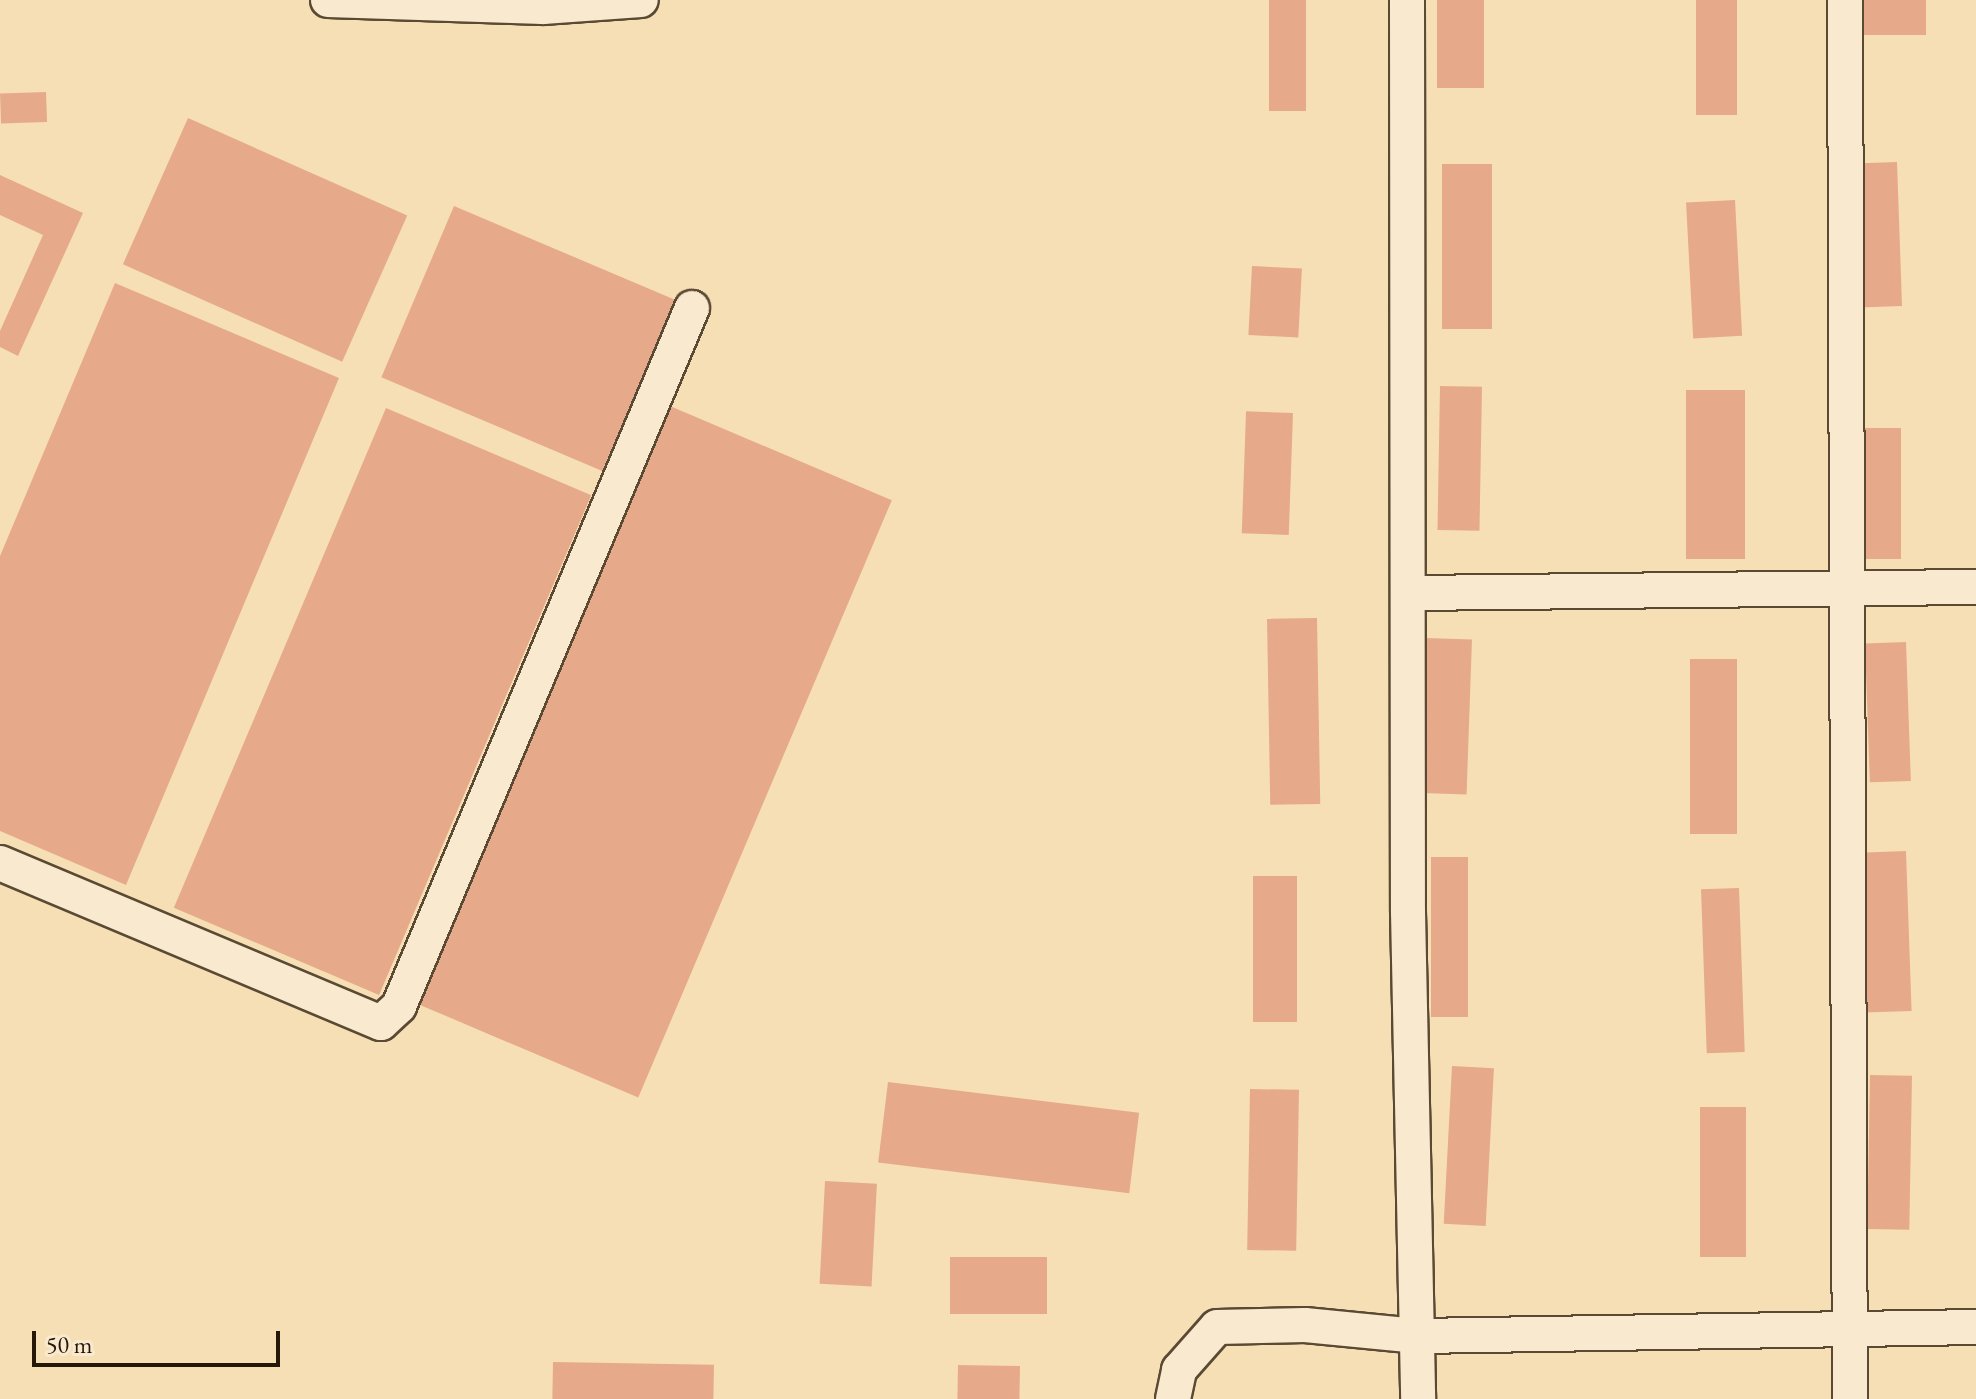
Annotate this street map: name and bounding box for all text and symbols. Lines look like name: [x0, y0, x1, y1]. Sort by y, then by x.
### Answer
scale bar: [36, 1315, 284, 1365]
text: 50 m: [46, 1329, 93, 1360]

